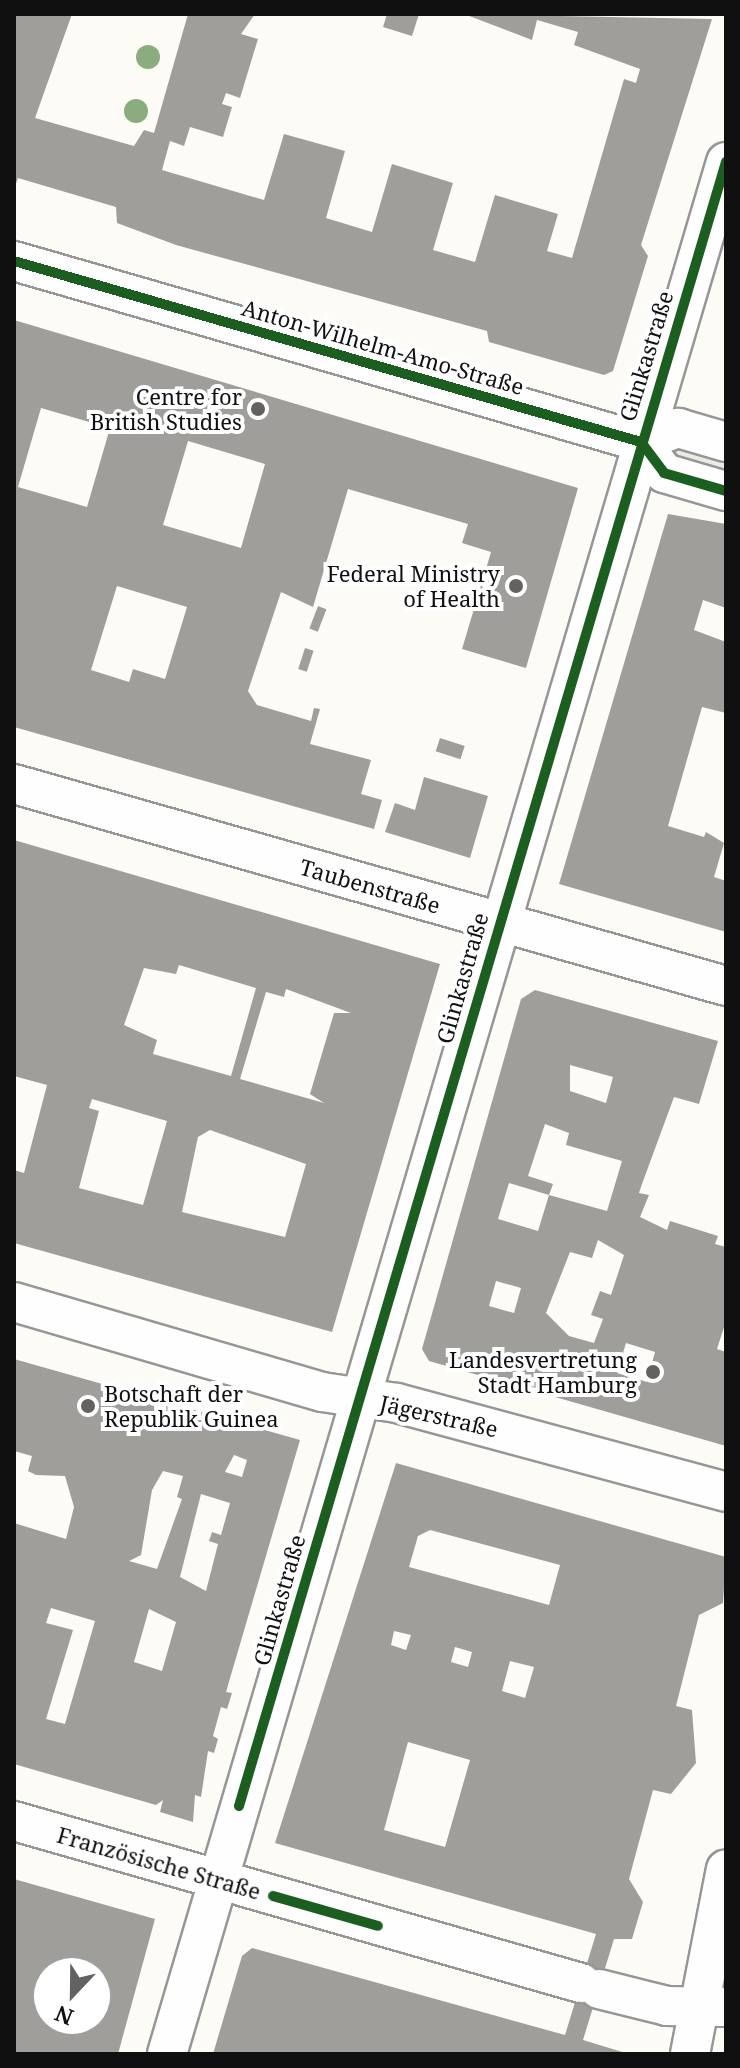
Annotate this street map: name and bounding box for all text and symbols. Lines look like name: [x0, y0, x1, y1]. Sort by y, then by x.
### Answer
street label: Glinkastraße: [614, 288, 678, 424]
street label: Anton-Wilhelm-Amo-Straße: [239, 294, 527, 400]
place label: Centre for British Studies: [90, 383, 242, 434]
marker: Centre for British Studies: [249, 400, 267, 418]
place label: Federal Ministry of Health: [327, 560, 500, 612]
marker: Federal Ministry of Health: [507, 577, 525, 595]
street label: Taubenstraße: [297, 853, 443, 919]
street label: Glinkastraße: [431, 909, 493, 1047]
place label: Landesvertretung Stadt Hamburg: [449, 1346, 637, 1398]
marker: Landesvertretung Stadt Hamburg: [644, 1363, 662, 1381]
place label: Botschaft der Republik Guinea: [104, 1380, 279, 1432]
street label: Jägerstraße: [377, 1390, 501, 1442]
marker: Botschaft der Republik Guinea: [79, 1397, 97, 1415]
street label: Glinkastraße: [248, 1531, 310, 1669]
street label: Französische Straße: [54, 1821, 264, 1905]
north arrow: [32, 1956, 112, 2036]
text: N: [50, 1999, 77, 2034]

